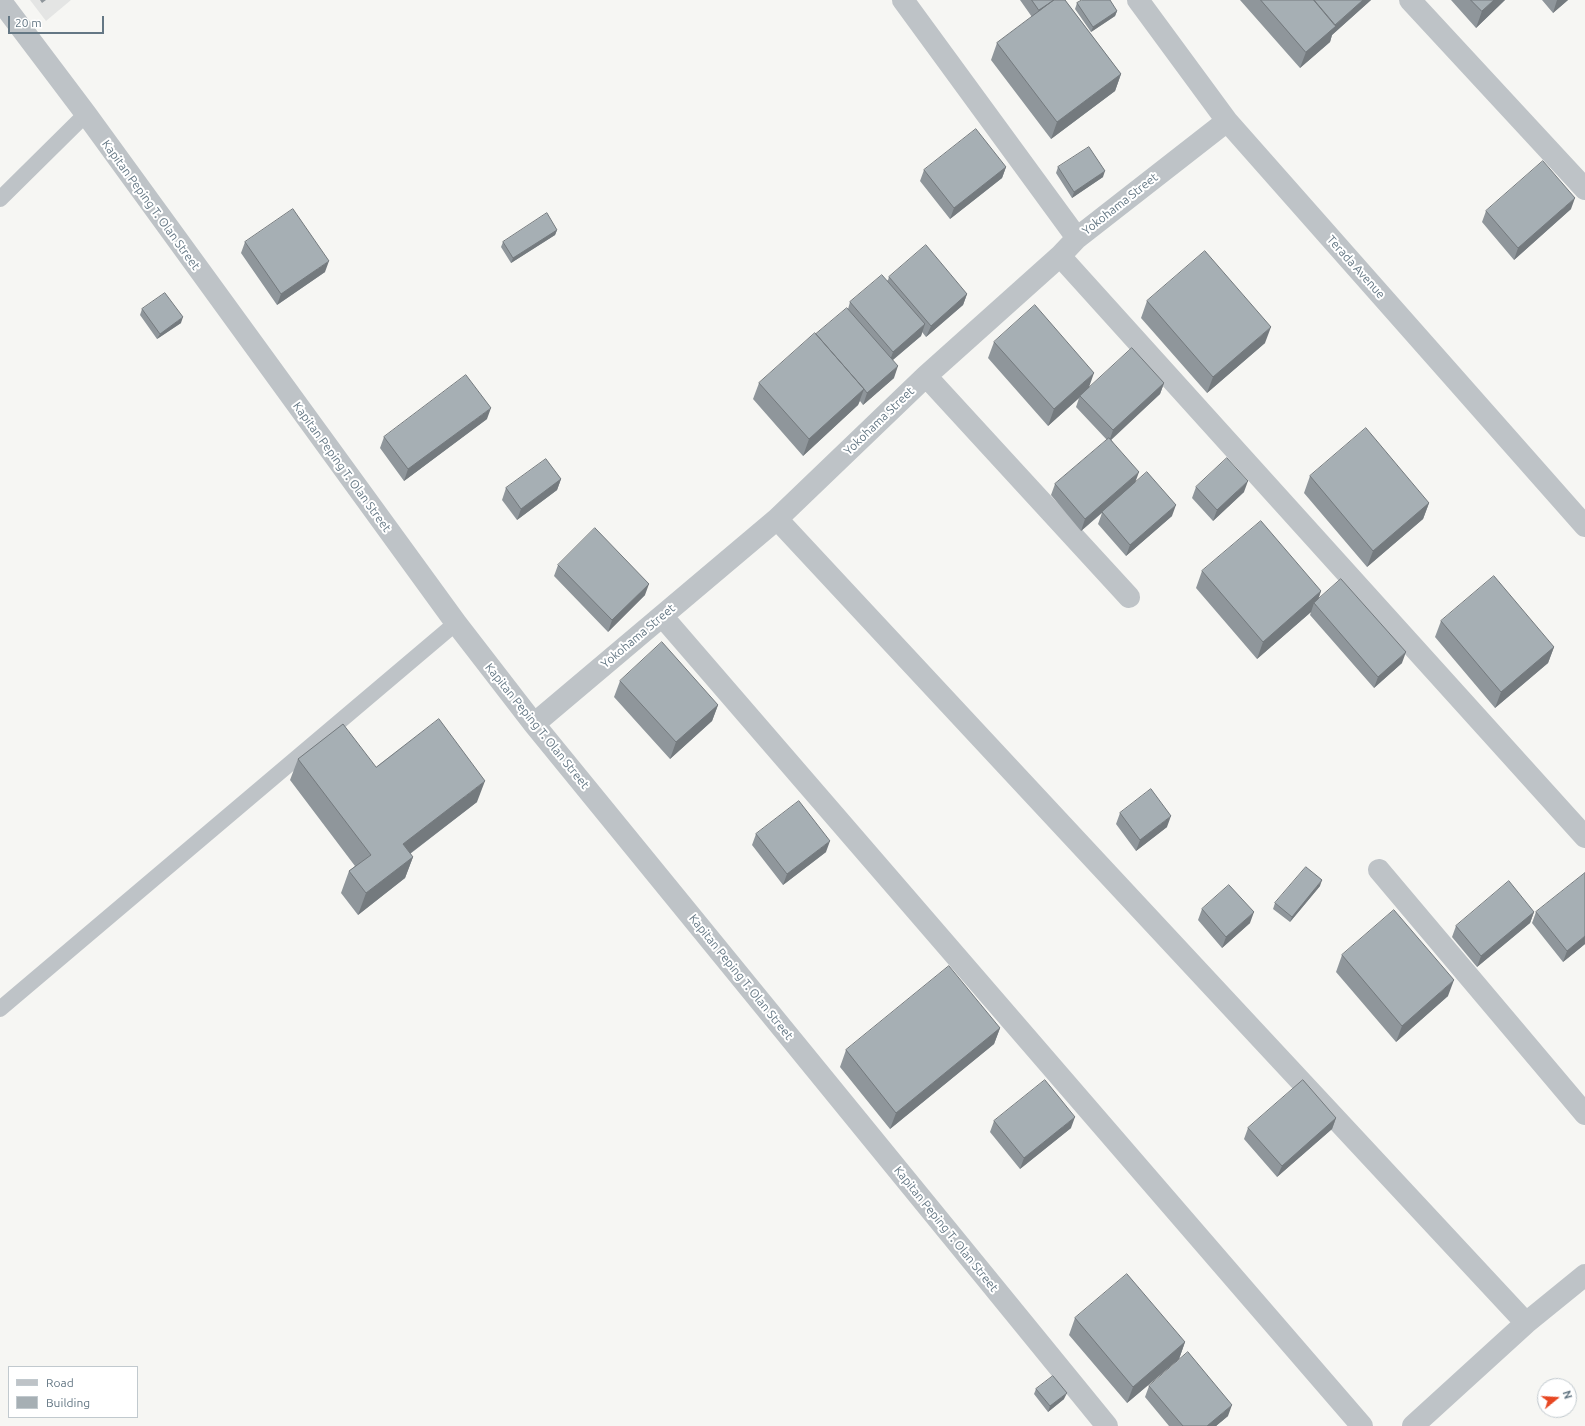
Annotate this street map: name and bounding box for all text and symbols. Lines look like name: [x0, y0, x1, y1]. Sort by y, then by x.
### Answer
scale bar: [10, 8, 106, 34]
text: 20 m: [15, 16, 42, 29]
street label: Kapitan Peping T. Olan Street: [99, 137, 203, 273]
street label: Yokohama Street: [1079, 170, 1161, 238]
street label: Terada Avenue: [1324, 233, 1388, 301]
street label: Yokohama Street: [841, 384, 917, 458]
street label: Kapitan Peping T. Olan Street: [290, 399, 394, 535]
street label: Yokohama Street: [598, 601, 678, 671]
street label: Kapitan Peping T. Olan Street: [482, 660, 592, 792]
street label: Kapitan Peping T. Olan Street: [686, 911, 796, 1043]
street label: Kapitan Peping T. Olan Street: [891, 1163, 1001, 1295]
legend: [8, 1366, 138, 1418]
text: Road: [46, 1376, 74, 1389]
north arrow: [1537, 1378, 1577, 1418]
text: N: [1560, 1389, 1574, 1400]
text: Building: [46, 1396, 90, 1409]

